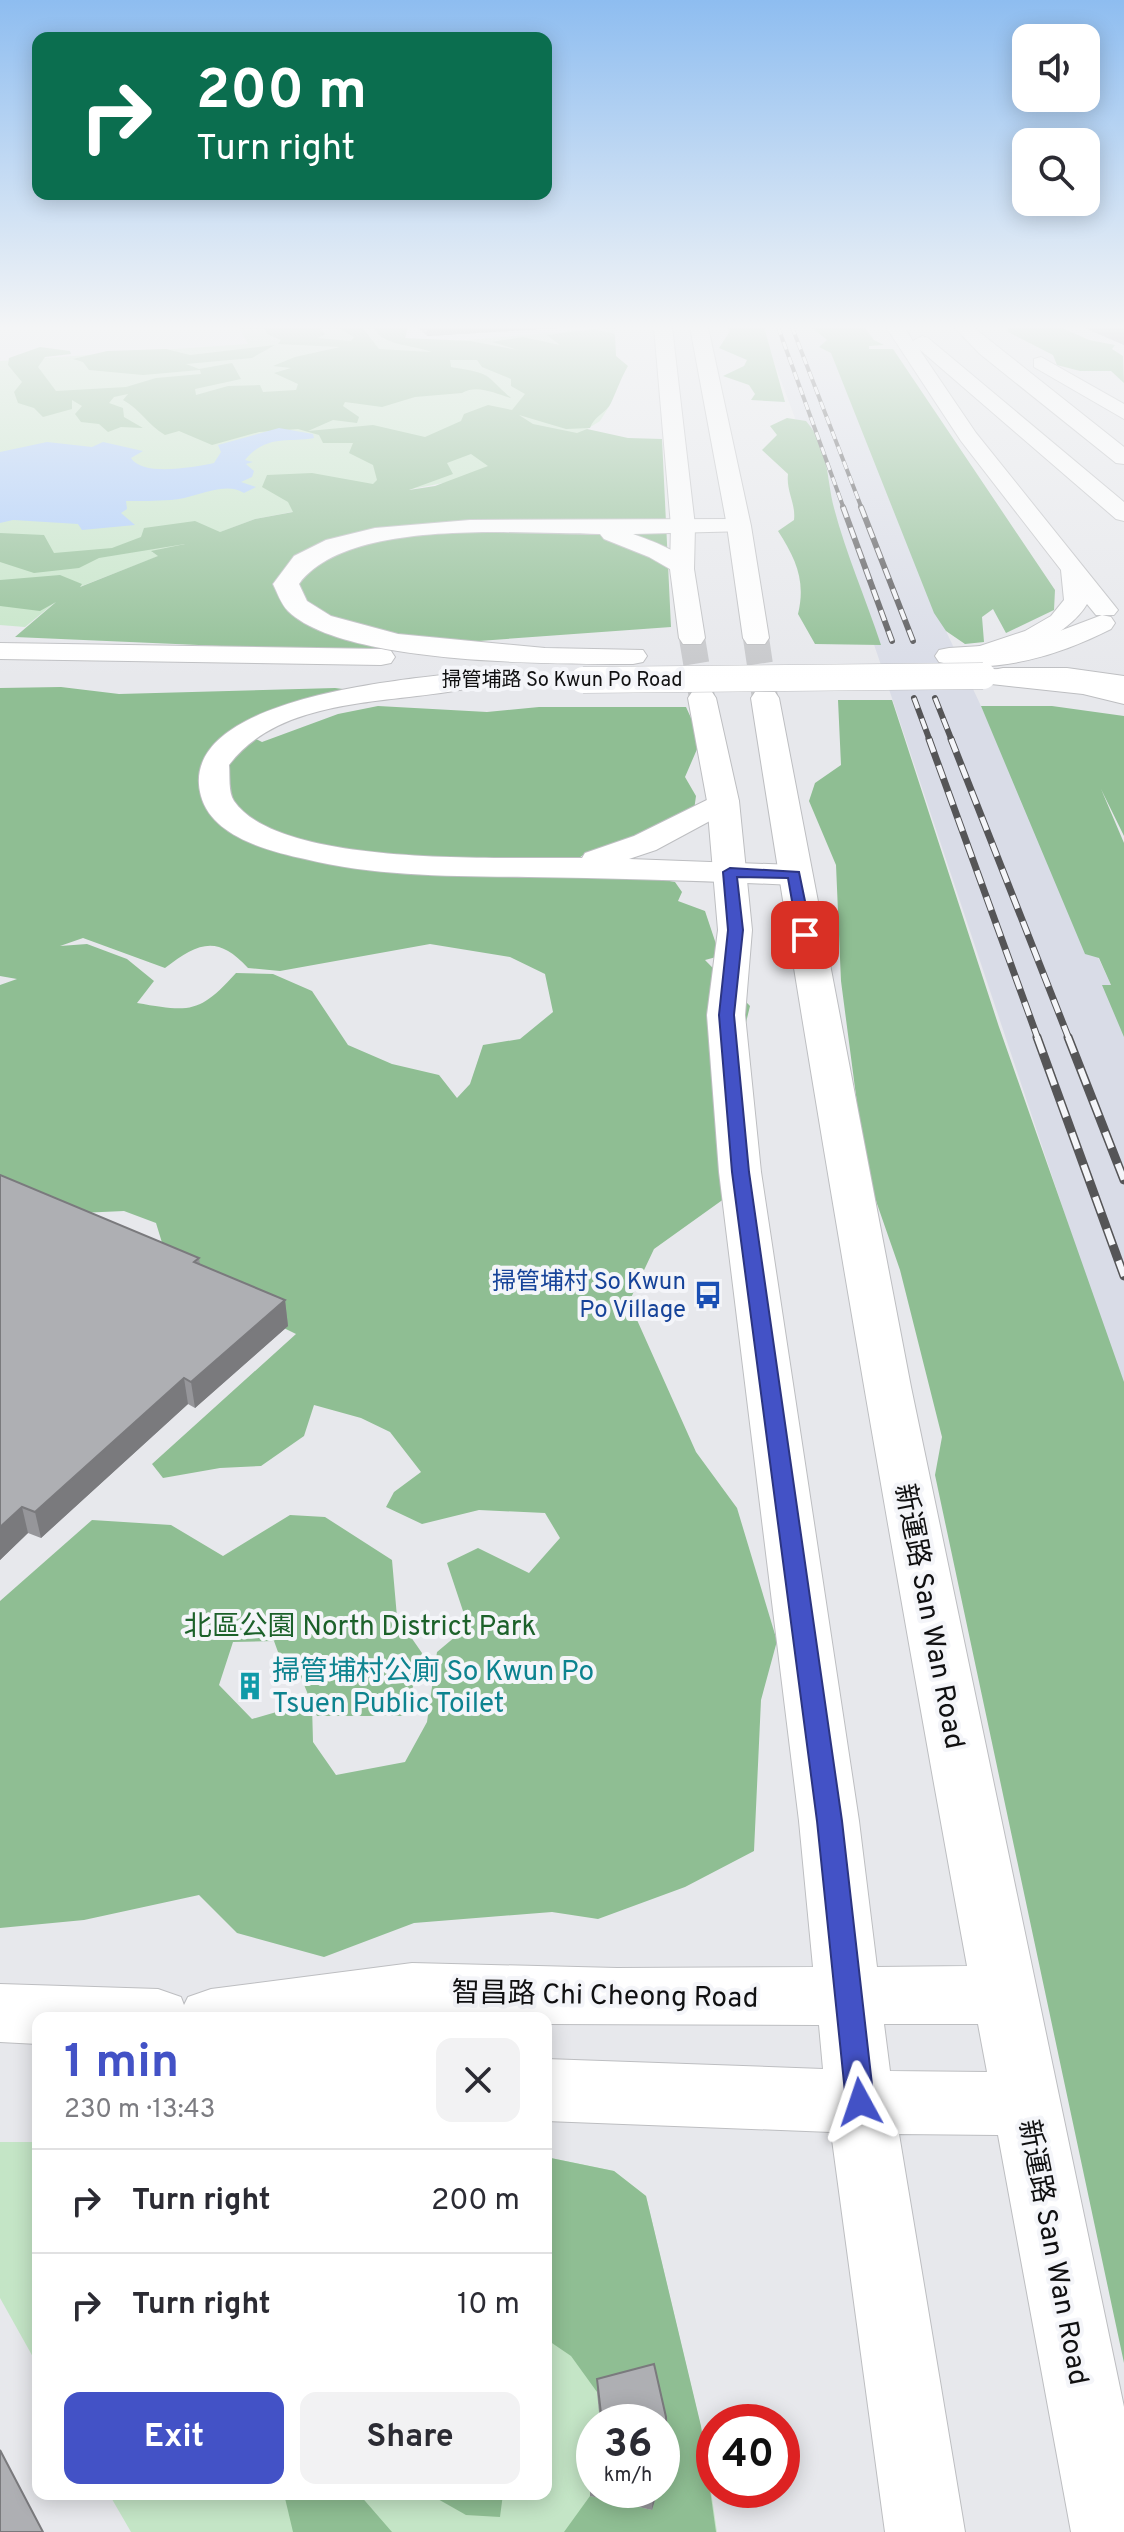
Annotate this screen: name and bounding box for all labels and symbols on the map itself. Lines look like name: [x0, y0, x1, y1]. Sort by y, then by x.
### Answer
street label: 掃管埔路 So Kwun Po Road: [441, 668, 683, 694]
pin: [771, 901, 839, 969]
place label: 掃管埔村 So Kwun Po Village: [492, 1268, 686, 1326]
bus stop icon: 掃管埔村 So Kwun Po Village: [693, 1280, 723, 1310]
street label: 新運路 San Wan Road: [885, 1481, 971, 1752]
park label: 北區公園 North District Park: [184, 1610, 536, 1646]
place label: 掃管埔村公廁 So Kwun Po Tsuen Public Toilet: [272, 1655, 594, 1723]
building icon: 掃管埔村公廁 So Kwun Po Tsuen Public Toilet: [235, 1671, 265, 1701]
street label: 智昌路 Chi Cheong Road: [451, 1976, 759, 2018]
position arrow: [818, 2060, 902, 2144]
street label: 新運路 San Wan Road: [1009, 2117, 1095, 2388]
speed limit sign: 40: [696, 2404, 800, 2508]

